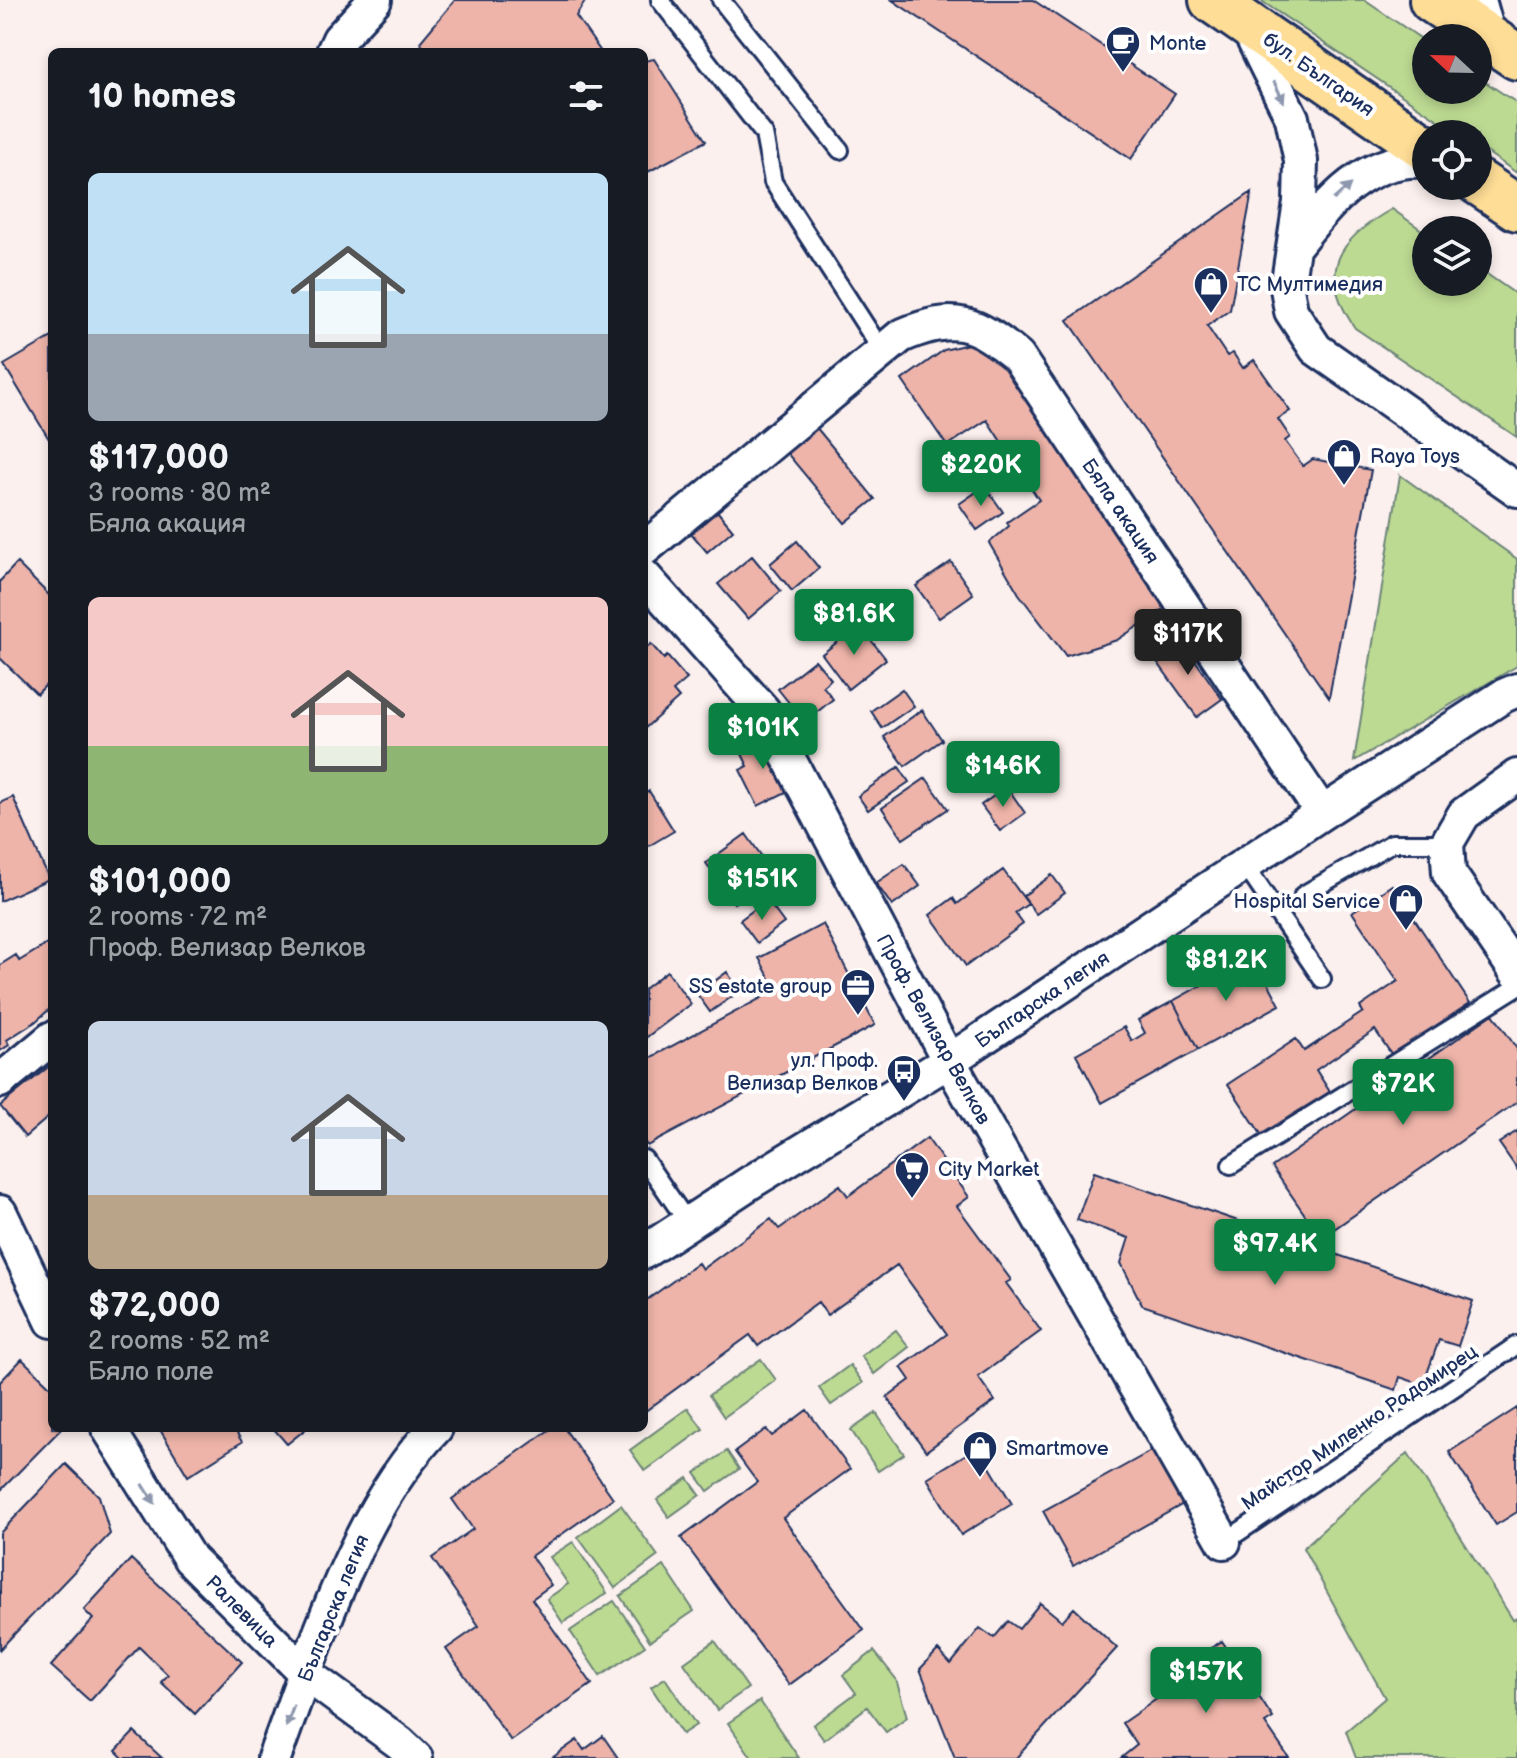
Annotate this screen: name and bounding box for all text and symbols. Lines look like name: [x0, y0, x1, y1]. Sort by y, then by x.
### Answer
cafe icon: Monte: [1104, 24, 1142, 74]
north arrow: [1412, 24, 1492, 104]
map controls: [1412, 24, 1492, 296]
street label: бул. България: [1258, 28, 1379, 122]
place label: Monte: [1149, 32, 1206, 56]
icon: filters: [564, 74, 608, 118]
text: 10 homes: [88, 76, 236, 117]
one-way arrow: [1272, 81, 1286, 104]
button: locate: [1412, 120, 1492, 200]
one-way arrow: [1333, 183, 1352, 201]
button: layers: [1412, 216, 1492, 296]
icon: home: [276, 225, 420, 369]
shop icon: ТС Мултимедия: [1192, 265, 1230, 315]
place label: ТС Мултимедия: [1237, 273, 1383, 297]
text: $117,000: [88, 437, 229, 478]
shop icon: Raya Toys: [1325, 437, 1363, 487]
pin: $220K: [925, 440, 1037, 508]
place label: Raya Toys: [1370, 445, 1460, 469]
text: $220K: [940, 450, 1022, 481]
street label: Бяла акация: [1076, 454, 1164, 569]
text: 3 rooms · 80 m²: [88, 478, 271, 509]
text: Бяла акация: [88, 509, 246, 540]
pin: $81.6K: [789, 589, 919, 657]
text: $81.6K: [813, 599, 895, 630]
pin: $117K: [1132, 609, 1244, 677]
text: $117K: [1152, 619, 1224, 650]
icon: home: [276, 649, 420, 793]
pin: $101K: [707, 703, 819, 771]
text: $101K: [727, 713, 799, 744]
pin: $146K: [947, 741, 1059, 809]
text: $146K: [965, 751, 1041, 782]
pin: $151K: [706, 854, 818, 922]
text: $101,000: [88, 861, 231, 902]
text: $151K: [726, 864, 798, 895]
shop icon: Hospital Service: [1387, 882, 1425, 932]
place label: Hospital Service: [1234, 890, 1380, 914]
text: 2 rooms · 72 m²: [88, 902, 267, 933]
street label: Проф. Велизар Велков: [871, 930, 996, 1129]
text: Проф. Велизар Велков: [88, 933, 366, 964]
pin: $81.2K: [1161, 935, 1291, 1003]
text: $81.2K: [1185, 945, 1267, 976]
street label: Българска легия: [971, 946, 1114, 1054]
office icon: SS estate group: [839, 967, 877, 1017]
place label: SS estate group: [689, 975, 832, 999]
place label: ул. Проф. Велизар Велков: [727, 1049, 879, 1096]
bus stop icon: ул. Проф. Велизар Велков: [885, 1053, 923, 1103]
pin: $72K: [1356, 1059, 1450, 1127]
text: $72K: [1371, 1069, 1435, 1100]
icon: home: [276, 1073, 420, 1217]
supermarket icon: City Market: [893, 1150, 931, 1200]
place label: City Market: [938, 1158, 1039, 1182]
pin: $97.4K: [1210, 1219, 1340, 1287]
text: $97.4K: [1232, 1229, 1318, 1260]
text: $72,000: [88, 1285, 221, 1326]
text: 2 rooms · 52 m²: [88, 1326, 270, 1357]
street label: Майстор Миленко Радомирец: [1237, 1340, 1482, 1516]
text: Бяло поле: [88, 1357, 213, 1388]
shop icon: Smartmove: [961, 1429, 999, 1479]
place label: Smartmove: [1006, 1437, 1109, 1461]
one-way arrow: [142, 1483, 156, 1505]
street label: Българска легия: [293, 1531, 374, 1686]
street label: Ралевица: [200, 1571, 282, 1653]
pin: $157K: [1150, 1647, 1262, 1715]
text: $157K: [1168, 1657, 1244, 1688]
one-way arrow: [283, 1704, 296, 1728]

